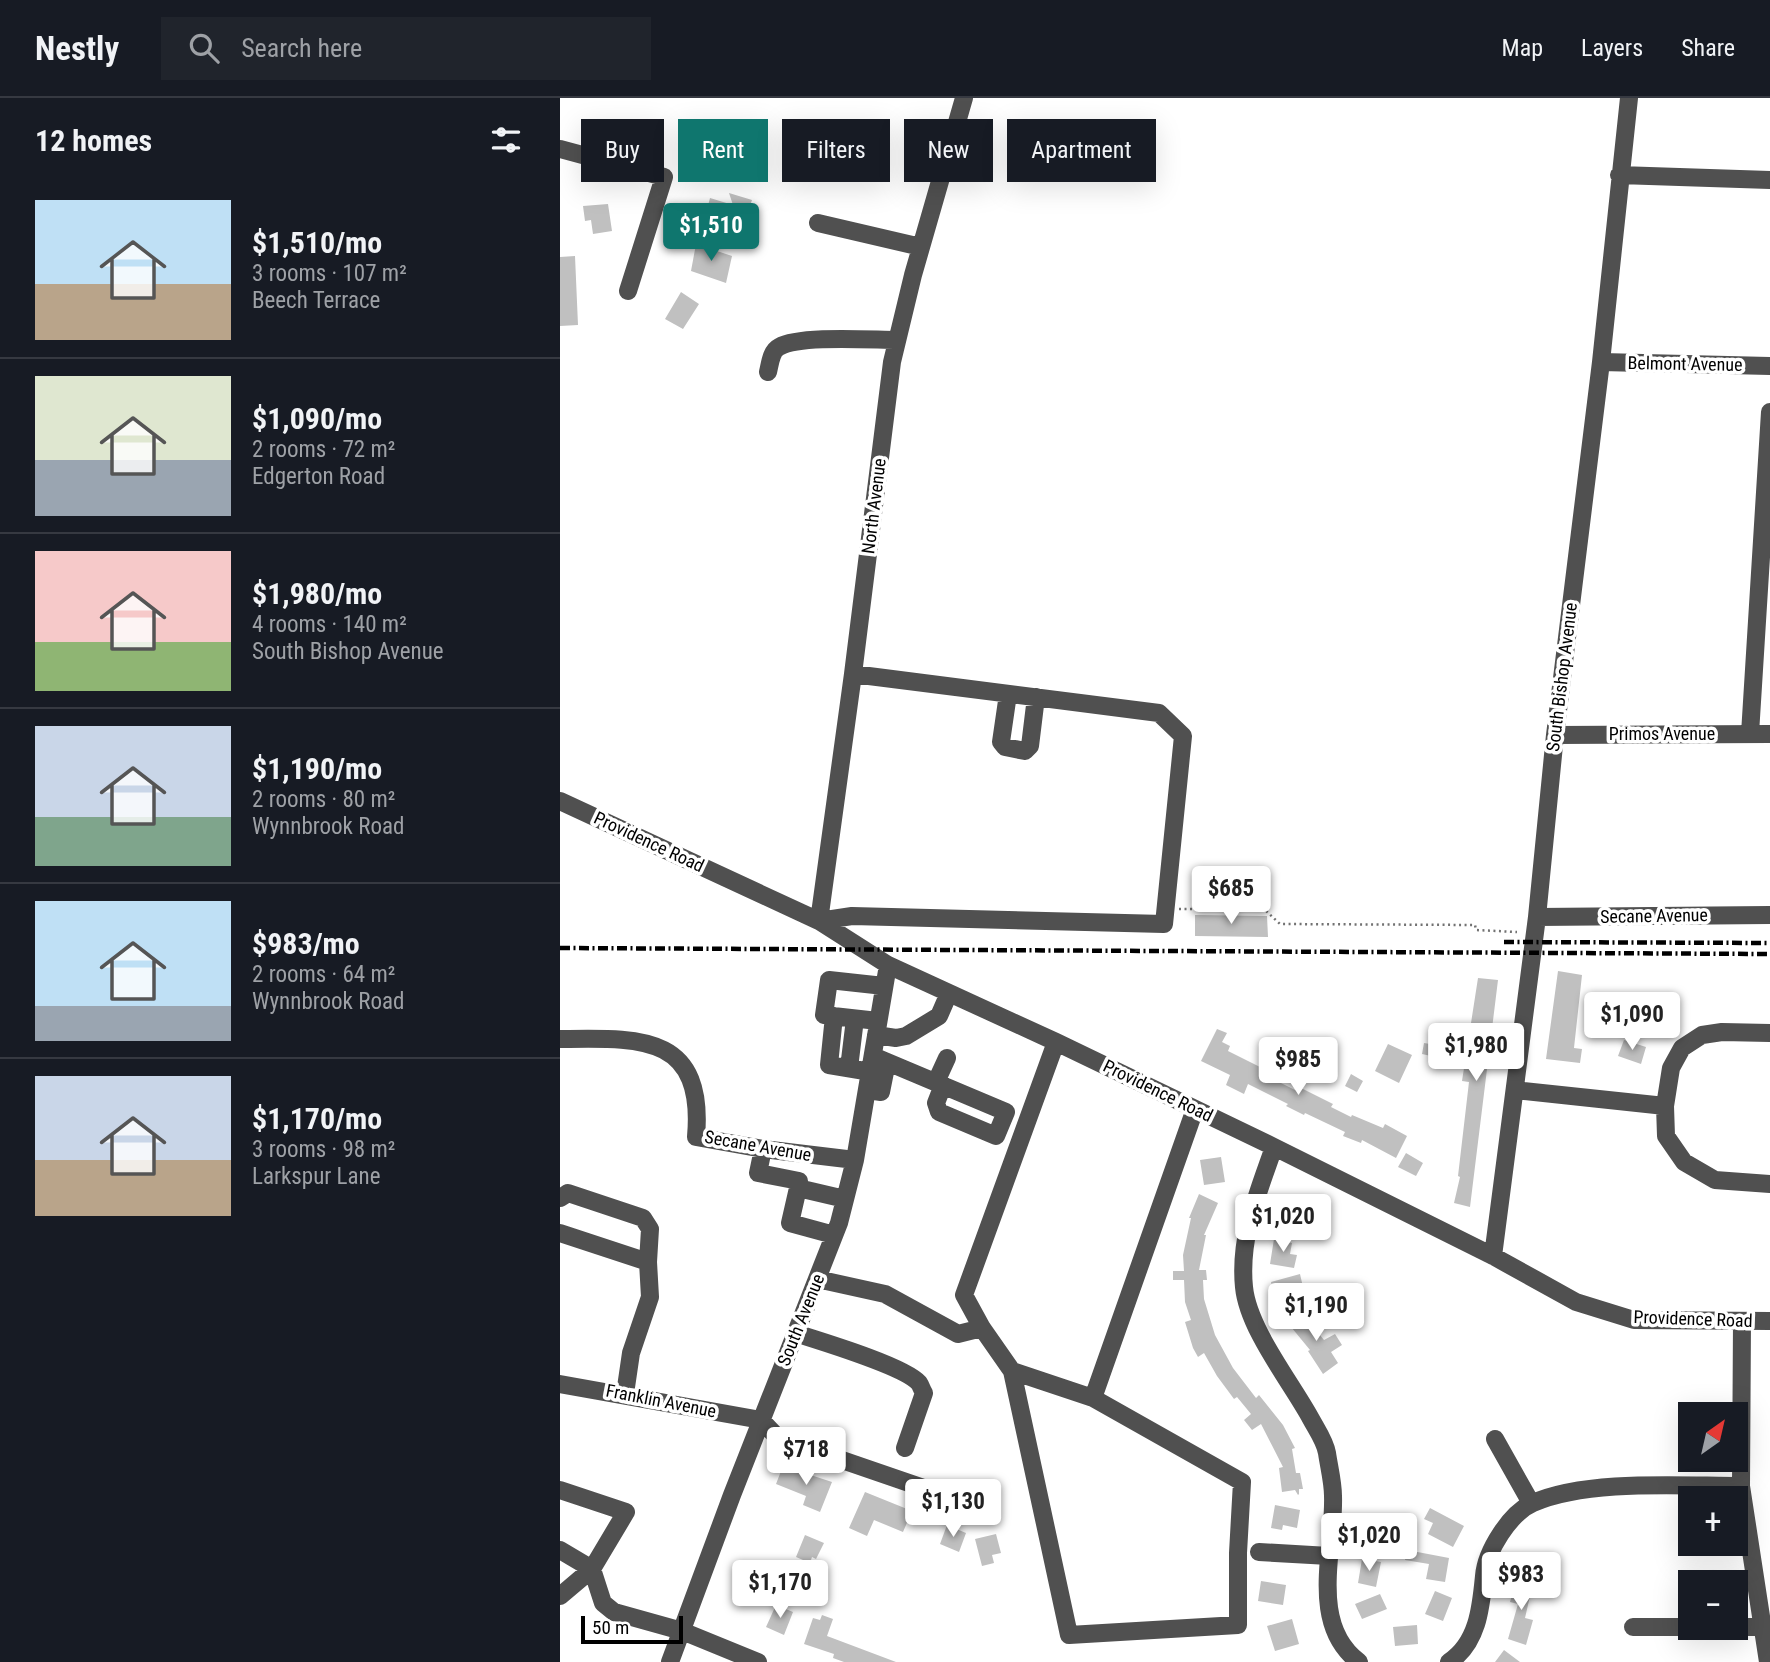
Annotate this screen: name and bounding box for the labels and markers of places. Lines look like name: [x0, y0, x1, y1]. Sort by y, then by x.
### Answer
pin: $1,510: [654, 204, 768, 263]
pin: $685: [1190, 866, 1272, 926]
pin: $1,090: [1575, 992, 1689, 1052]
pin: $1,980: [1419, 1024, 1533, 1083]
pin: $985: [1257, 1038, 1339, 1097]
pin: $1,020: [1226, 1194, 1340, 1254]
pin: $1,190: [1259, 1284, 1373, 1343]
pin: $718: [765, 1428, 847, 1487]
pin: $1,130: [896, 1480, 1010, 1539]
pin: $1,020: [1312, 1514, 1426, 1573]
pin: $983: [1480, 1552, 1562, 1612]
pin: $1,170: [723, 1560, 837, 1620]

